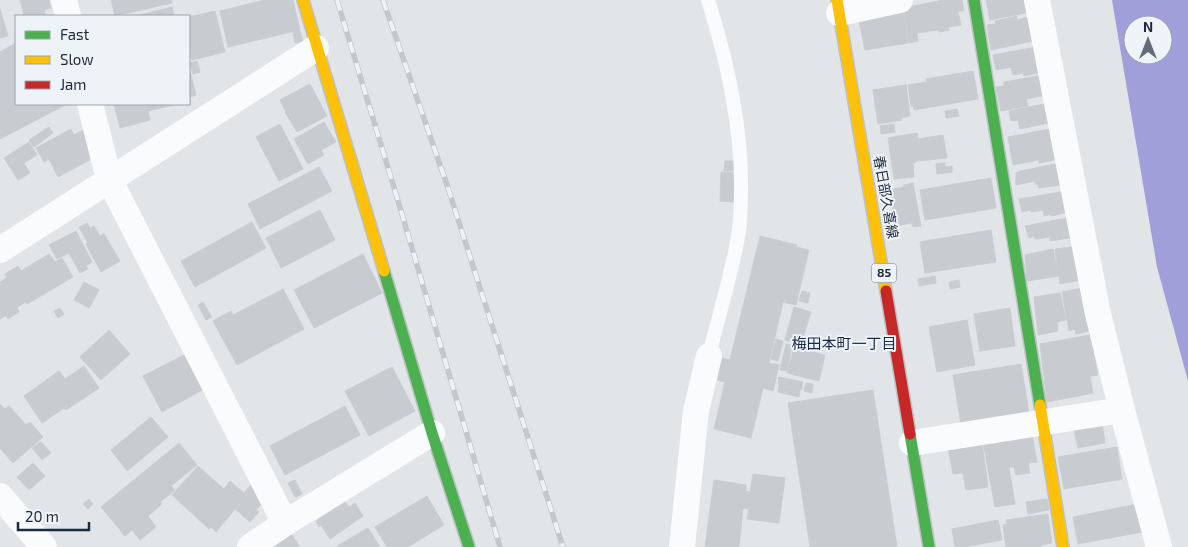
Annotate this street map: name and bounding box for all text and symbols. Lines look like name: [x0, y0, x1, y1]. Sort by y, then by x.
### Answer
legend: [15, 15, 190, 105]
north arrow: [1123, 15, 1173, 65]
text: N: [1143, 18, 1153, 35]
text: Fast: [60, 25, 90, 43]
text: Slow: [60, 50, 94, 68]
text: Jam: [60, 75, 86, 93]
street label: 春日部久喜線: [871, 154, 902, 240]
road number: 85: [872, 264, 896, 282]
district label: 梅田本町一丁目: [791, 334, 897, 352]
scale bar: [18, 500, 89, 532]
text: 20 m: [25, 507, 59, 525]

